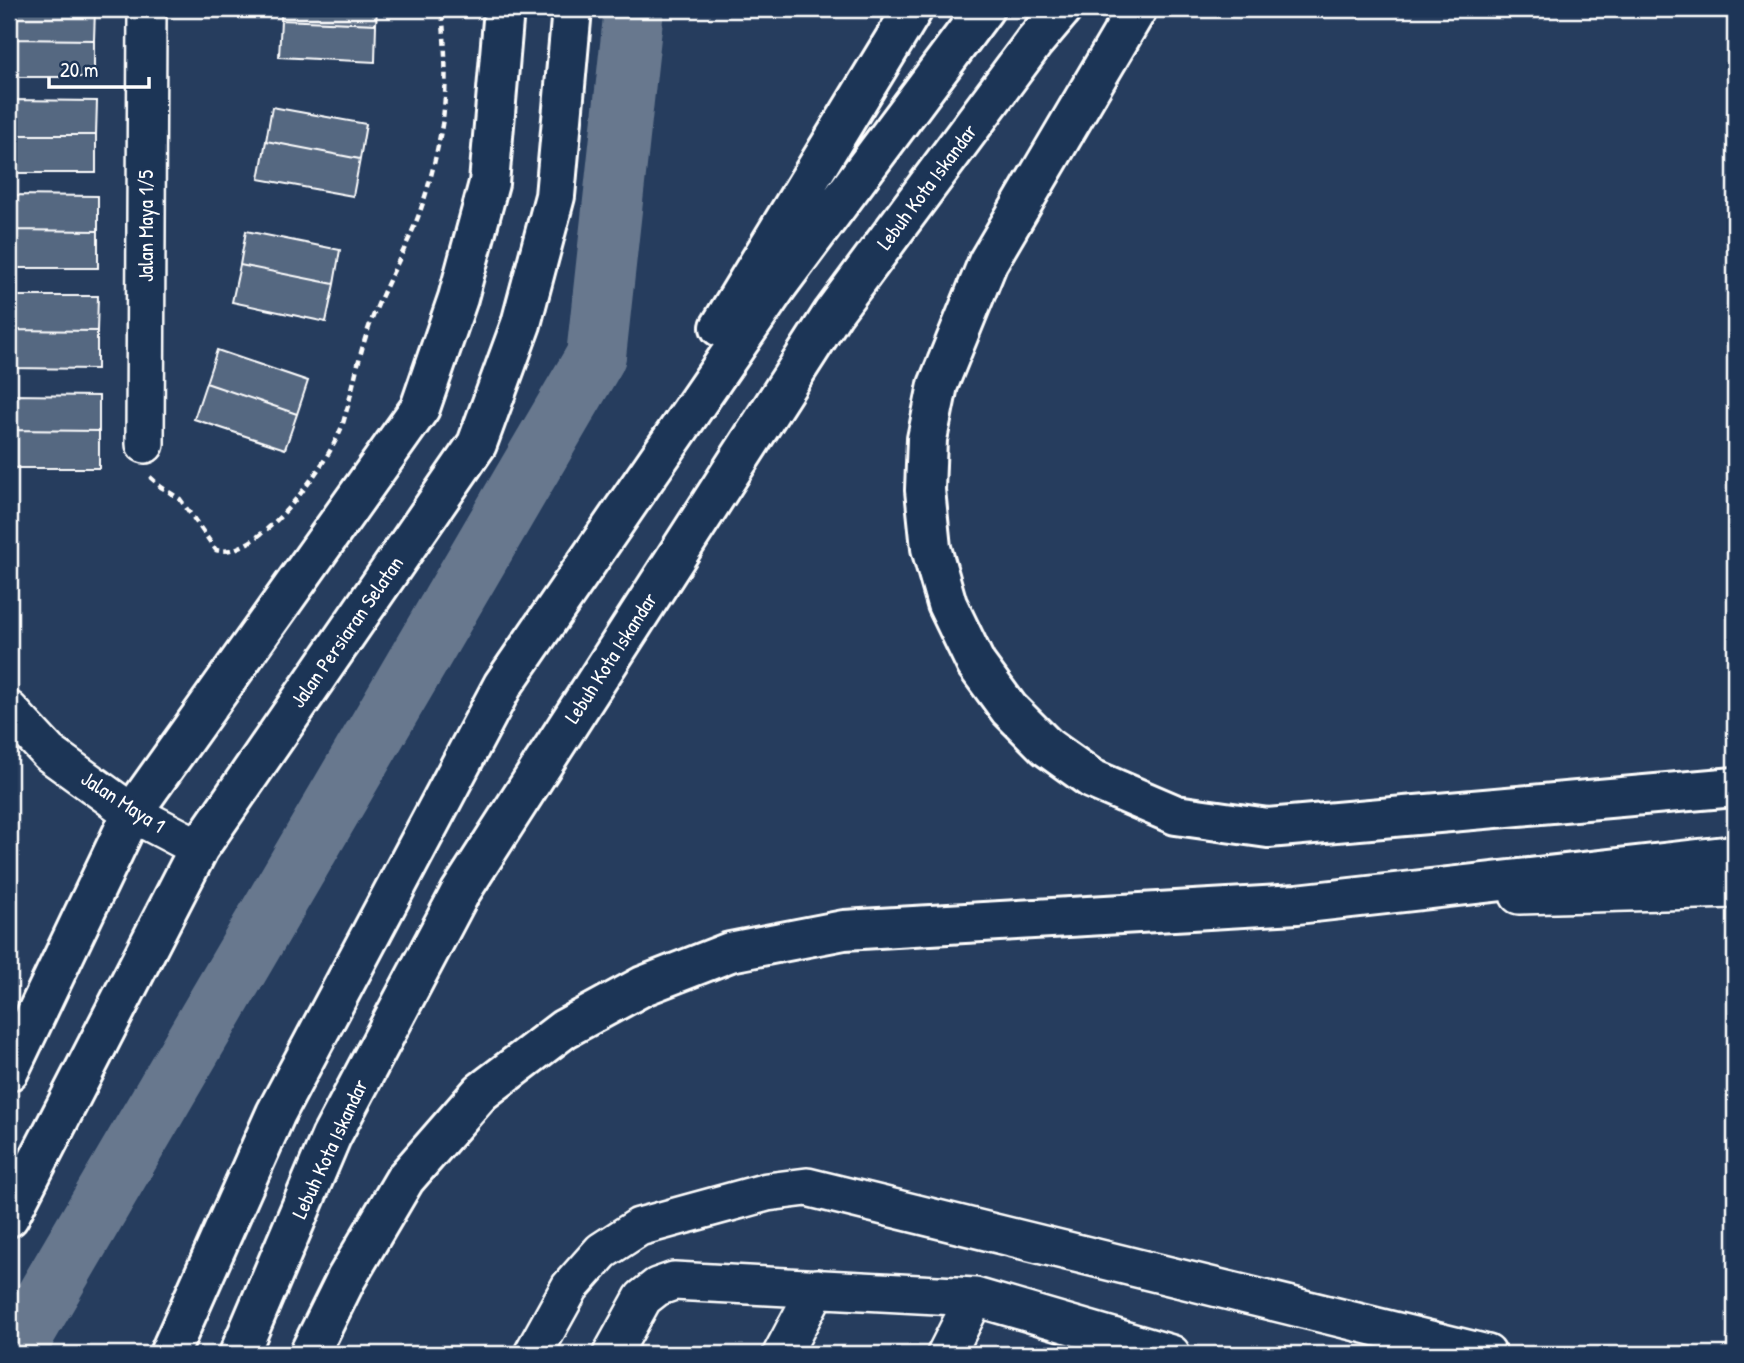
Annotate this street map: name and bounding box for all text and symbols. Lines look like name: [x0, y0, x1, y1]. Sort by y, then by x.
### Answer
scale bar: [49, 46, 149, 90]
text: 20 m: [60, 55, 98, 84]
street label: Lebuh Kota Iskandar: [870, 118, 983, 256]
street label: Jalan Maya 1/5: [131, 170, 160, 282]
street label: Jalan Persiaran Selatan: [283, 550, 410, 713]
street label: Lebuh Kota Iskandar: [557, 587, 664, 729]
street label: Jalan Maya 1: [76, 764, 171, 839]
street label: Lebuh Kota Iskandar: [285, 1074, 375, 1223]

